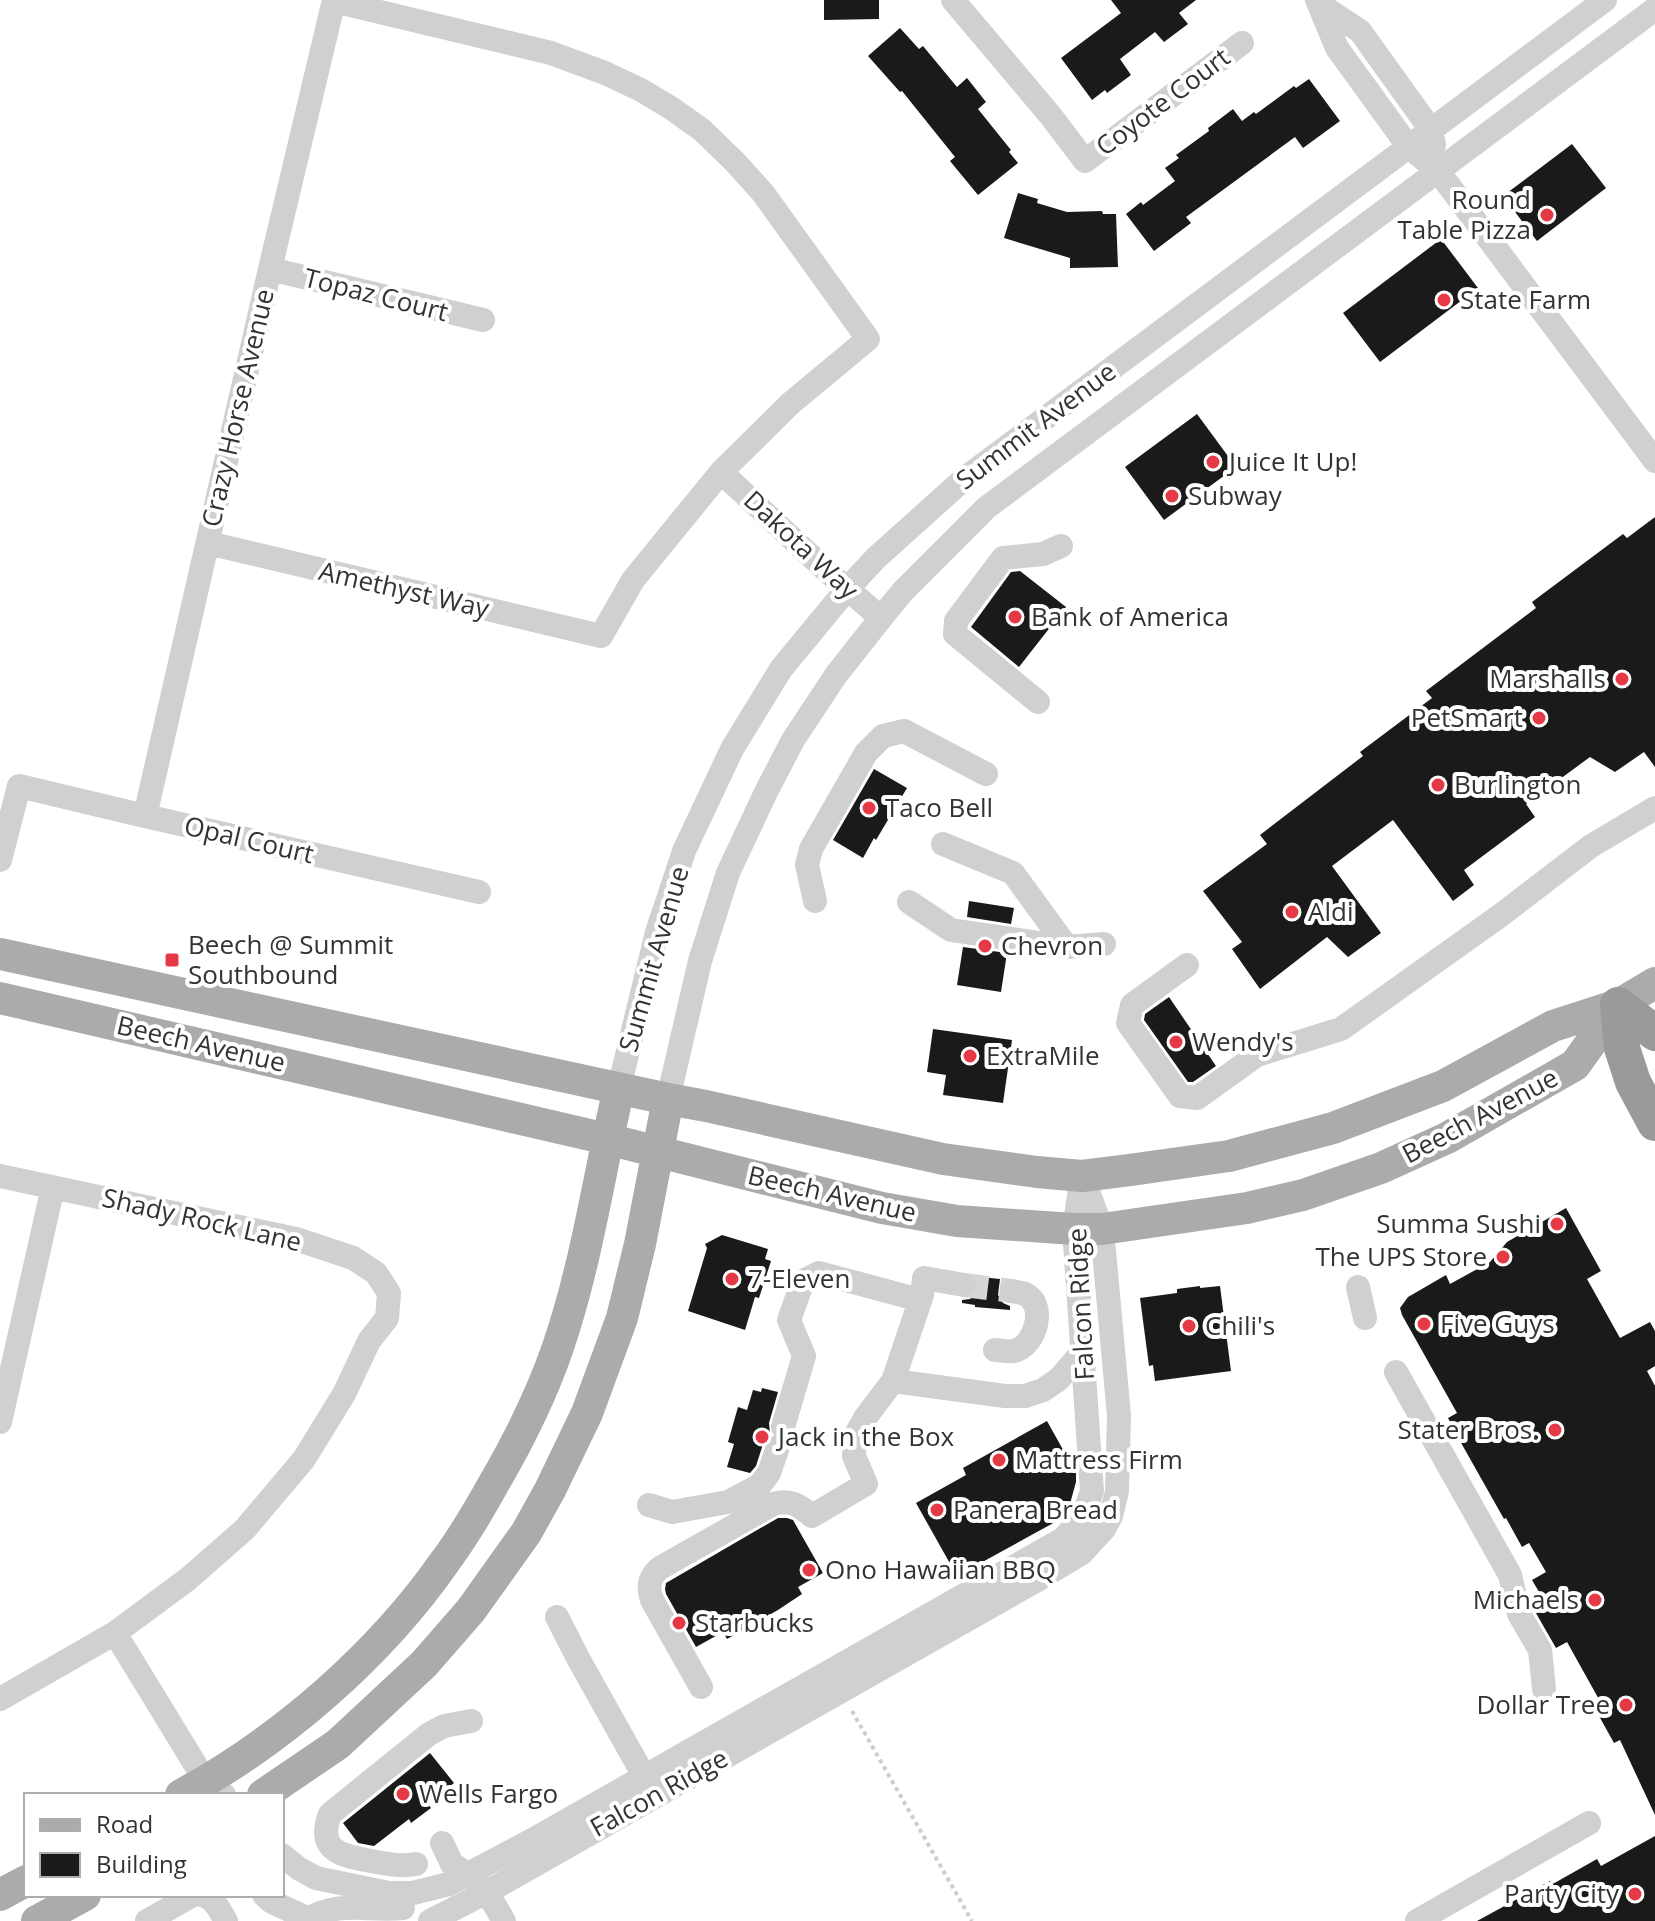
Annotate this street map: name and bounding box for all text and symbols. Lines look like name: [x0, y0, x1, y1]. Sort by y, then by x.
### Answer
street label: Coyote Court: [1088, 39, 1237, 163]
place label: Round Table Pizza: [1397, 181, 1531, 247]
marker: Round Table Pizza: [1538, 206, 1556, 224]
street label: Topaz Court: [301, 259, 452, 329]
place label: State Farm: [1460, 281, 1591, 317]
street label: Crazy Horse Avenue: [192, 285, 282, 530]
marker: State Farm: [1435, 291, 1453, 309]
street label: Summit Avenue: [948, 353, 1123, 497]
place label: Juice It Up!: [1226, 443, 1357, 479]
marker: Juice It Up!: [1204, 453, 1222, 471]
place label: Subway: [1188, 477, 1283, 513]
street label: Dakota Way: [737, 482, 868, 607]
marker: Subway: [1163, 487, 1181, 505]
street label: Amethyst Way: [316, 552, 494, 626]
place label: Bank of America: [1031, 598, 1229, 634]
marker: Bank of America: [1006, 608, 1024, 626]
place label: Marshalls: [1489, 660, 1606, 696]
marker: Marshalls: [1613, 670, 1631, 688]
place label: PetSmart: [1411, 699, 1523, 735]
marker: PetSmart: [1530, 709, 1548, 727]
place label: Burlington: [1454, 766, 1581, 802]
marker: Burlington: [1429, 776, 1447, 794]
place label: Taco Bell: [885, 789, 993, 825]
marker: Taco Bell: [860, 799, 878, 817]
street label: Opal Court: [181, 807, 317, 871]
street label: Summit Avenue: [609, 862, 697, 1056]
place label: Aldi: [1308, 893, 1353, 929]
marker: Aldi: [1283, 903, 1301, 921]
place label: Beech @ Summit Southbound: [188, 926, 393, 992]
place label: Chevron: [1001, 927, 1103, 963]
marker: Chevron: [976, 937, 994, 955]
marker: Beech @ Summit Southbound: [163, 951, 181, 969]
street label: Beech Avenue: [114, 1006, 289, 1080]
place label: Wendy's: [1192, 1023, 1294, 1059]
marker: Wendy's: [1167, 1033, 1185, 1051]
place label: ExtraMile: [986, 1037, 1100, 1073]
marker: ExtraMile: [961, 1047, 979, 1065]
street label: Beech Avenue: [1395, 1059, 1564, 1171]
street label: Beech Avenue: [745, 1156, 920, 1230]
street label: Shady Rock Lane: [99, 1179, 305, 1259]
place label: Summa Sushi: [1376, 1205, 1541, 1241]
marker: Summa Sushi: [1548, 1215, 1566, 1233]
street label: Falcon Ridge: [1058, 1227, 1102, 1381]
place label: The UPS Store: [1315, 1238, 1487, 1274]
marker: The UPS Store: [1494, 1248, 1512, 1266]
place label: 7-Eleven: [748, 1260, 850, 1296]
marker: 7-Eleven: [723, 1270, 741, 1288]
place label: Five Guys: [1440, 1305, 1555, 1341]
place label: Chili's: [1205, 1307, 1275, 1343]
marker: Five Guys: [1415, 1315, 1433, 1333]
marker: Chili's: [1180, 1317, 1198, 1335]
place label: Stater Bros.: [1397, 1411, 1539, 1447]
place label: Jack in the Box: [775, 1418, 955, 1454]
marker: Stater Bros.: [1546, 1421, 1564, 1439]
marker: Jack in the Box: [753, 1428, 771, 1446]
place label: Mattress Firm: [1015, 1441, 1183, 1477]
marker: Mattress Firm: [990, 1451, 1008, 1469]
place label: Panera Bread: [953, 1491, 1118, 1527]
marker: Panera Bread: [928, 1501, 946, 1519]
place label: Ono Hawaiian BBQ: [825, 1551, 1056, 1587]
marker: Ono Hawaiian BBQ: [800, 1561, 818, 1579]
place label: Michaels: [1473, 1581, 1579, 1617]
marker: Michaels: [1586, 1591, 1604, 1609]
place label: Starbucks: [695, 1604, 814, 1640]
marker: Starbucks: [670, 1614, 688, 1632]
place label: Dollar Tree: [1476, 1686, 1610, 1722]
marker: Dollar Tree: [1617, 1696, 1635, 1714]
street label: Falcon Ridge: [583, 1739, 734, 1845]
place label: Wells Fargo: [419, 1775, 558, 1811]
marker: Wells Fargo: [394, 1785, 412, 1803]
legend: [24, 1793, 284, 1897]
text: Road: [96, 1807, 153, 1840]
text: Building: [96, 1847, 187, 1880]
place label: Party City: [1504, 1875, 1620, 1911]
marker: Party City: [1626, 1885, 1644, 1903]

